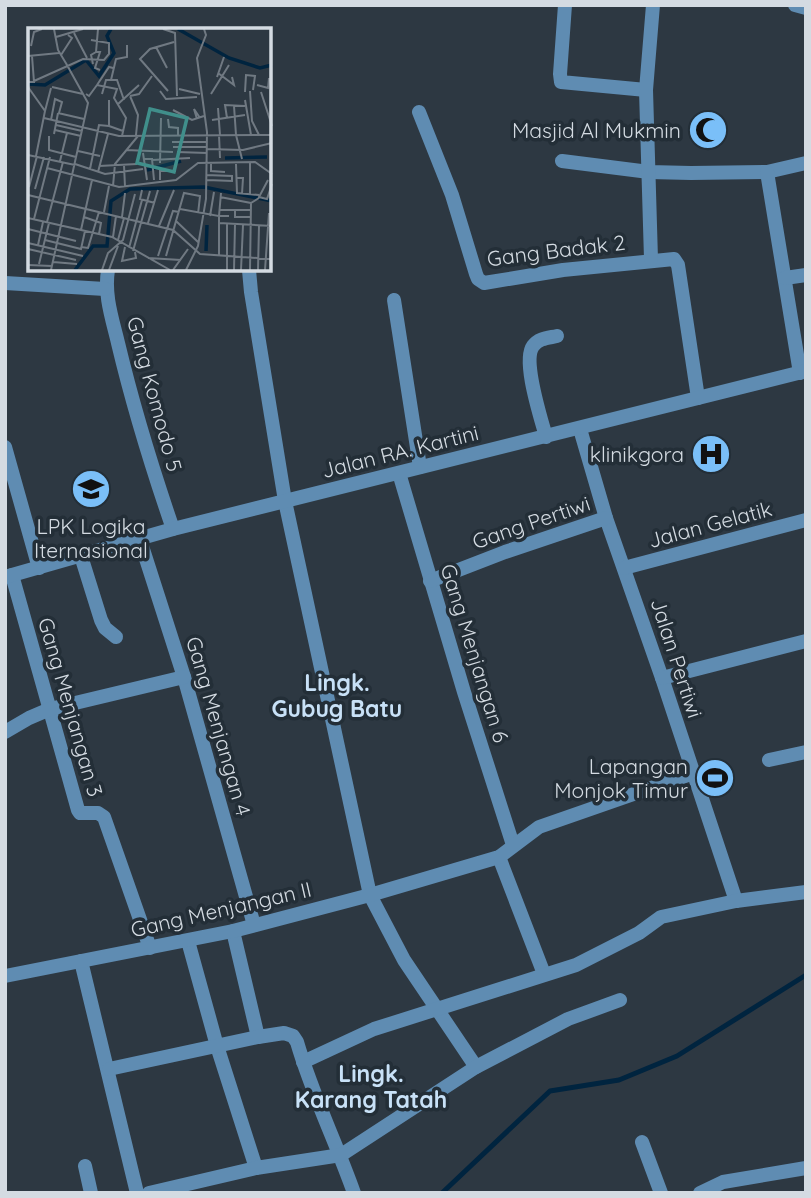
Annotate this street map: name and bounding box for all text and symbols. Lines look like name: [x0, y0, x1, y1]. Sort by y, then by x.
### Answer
inset map: [28, 28, 271, 271]
mosque icon: Masjid Al Mukmin: [687, 109, 729, 151]
place label: Masjid Al Mukmin: [512, 117, 681, 143]
street label: Gang Badak 2: [485, 229, 627, 271]
street label: Gang Komodo 5: [122, 314, 188, 474]
street label: Jalan RA. Kartini: [319, 419, 481, 483]
hospital icon: klinikgora: [690, 433, 732, 475]
place label: klinikgora: [590, 441, 684, 467]
school or university icon: LPK Logika Iternasional: [70, 468, 112, 510]
street label: Gang Pertiwi: [469, 490, 593, 554]
street label: Jalan Gelatik: [645, 495, 775, 553]
place label: LPK Logika Iternasional: [34, 513, 148, 563]
street label: Gang Menjangan 6: [435, 561, 515, 745]
street label: Jalan Pertiwi: [645, 595, 709, 721]
street label: Gang Menjangan 3: [33, 614, 109, 800]
street label: Gang Menjangan 4: [181, 633, 257, 819]
district label: Lingk. Gubug Batu: [272, 668, 402, 723]
place label: Lapangan Monjok Timur: [554, 753, 688, 803]
sports icon: Lapangan Monjok Timur: [694, 757, 736, 799]
street label: Gang Menjangan II: [128, 876, 314, 942]
district label: Lingk. Karang Tatah: [295, 1059, 447, 1114]

